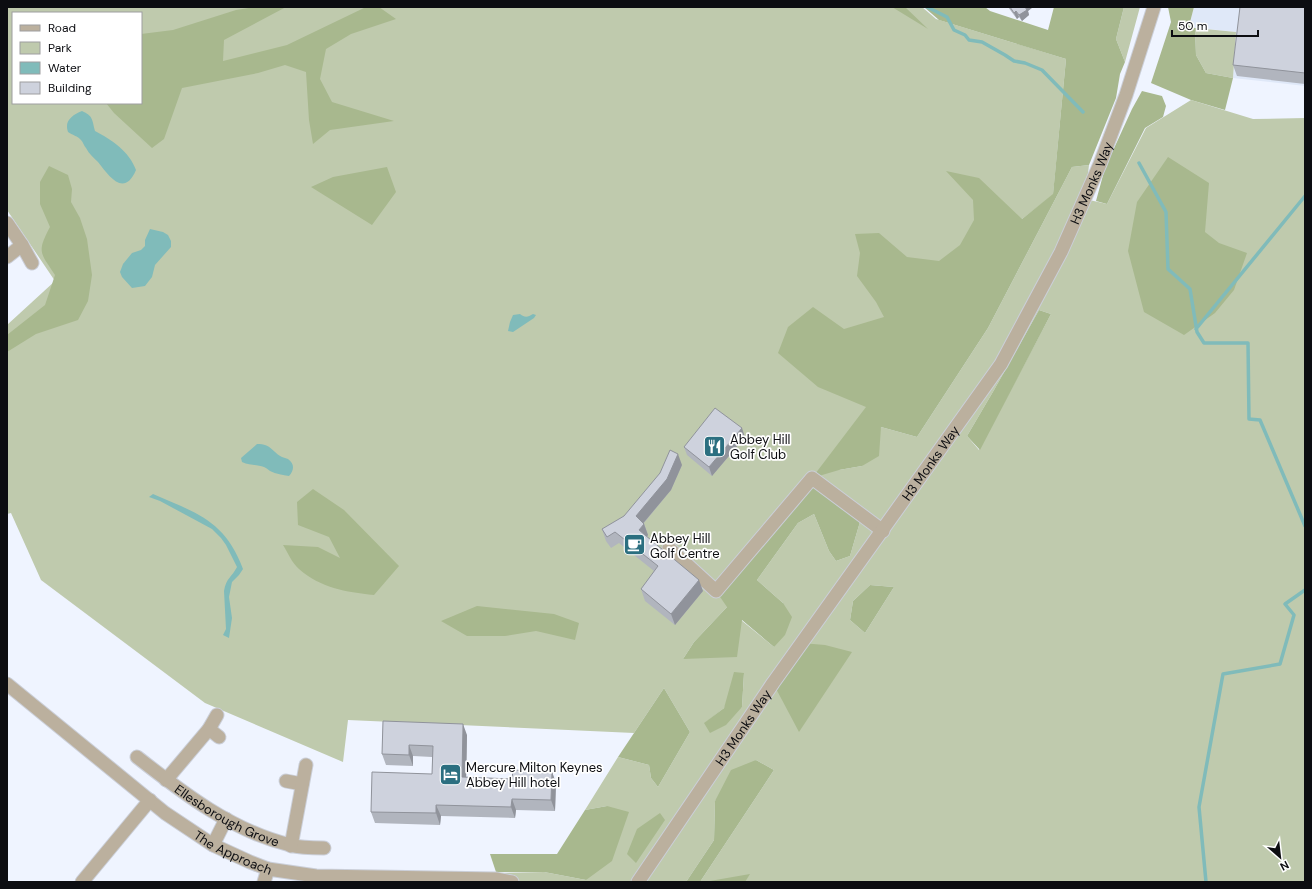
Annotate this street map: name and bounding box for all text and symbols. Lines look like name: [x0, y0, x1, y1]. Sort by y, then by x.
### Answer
legend: [12, 12, 142, 104]
scale bar: [1172, 12, 1258, 38]
text: 50 m: [1178, 18, 1207, 34]
text: Road: [48, 20, 76, 36]
text: Park: [48, 40, 72, 56]
text: Water: [48, 60, 82, 76]
text: Building: [48, 80, 92, 96]
street label: H3 Monks Way: [1066, 139, 1117, 227]
street label: H3 Monks Way: [898, 422, 963, 504]
place label: Abbey Hill Golf Club: [730, 431, 791, 463]
restaurant icon: Abbey Hill Golf Club: [702, 433, 728, 459]
place label: Abbey Hill Golf Centre: [650, 530, 720, 562]
cafe icon: Abbey Hill Golf Centre: [622, 532, 648, 558]
street label: H3 Monks Way: [712, 686, 775, 769]
place label: Mercure Milton Keynes Abbey Hill hotel: [466, 759, 603, 791]
hotel icon: Mercure Milton Keynes Abbey Hill hotel: [438, 761, 464, 787]
street label: Ellesborough Grove: [171, 781, 281, 851]
street label: The Approach: [190, 827, 274, 879]
north arrow: [1260, 837, 1300, 877]
text: N: [1278, 858, 1292, 874]

